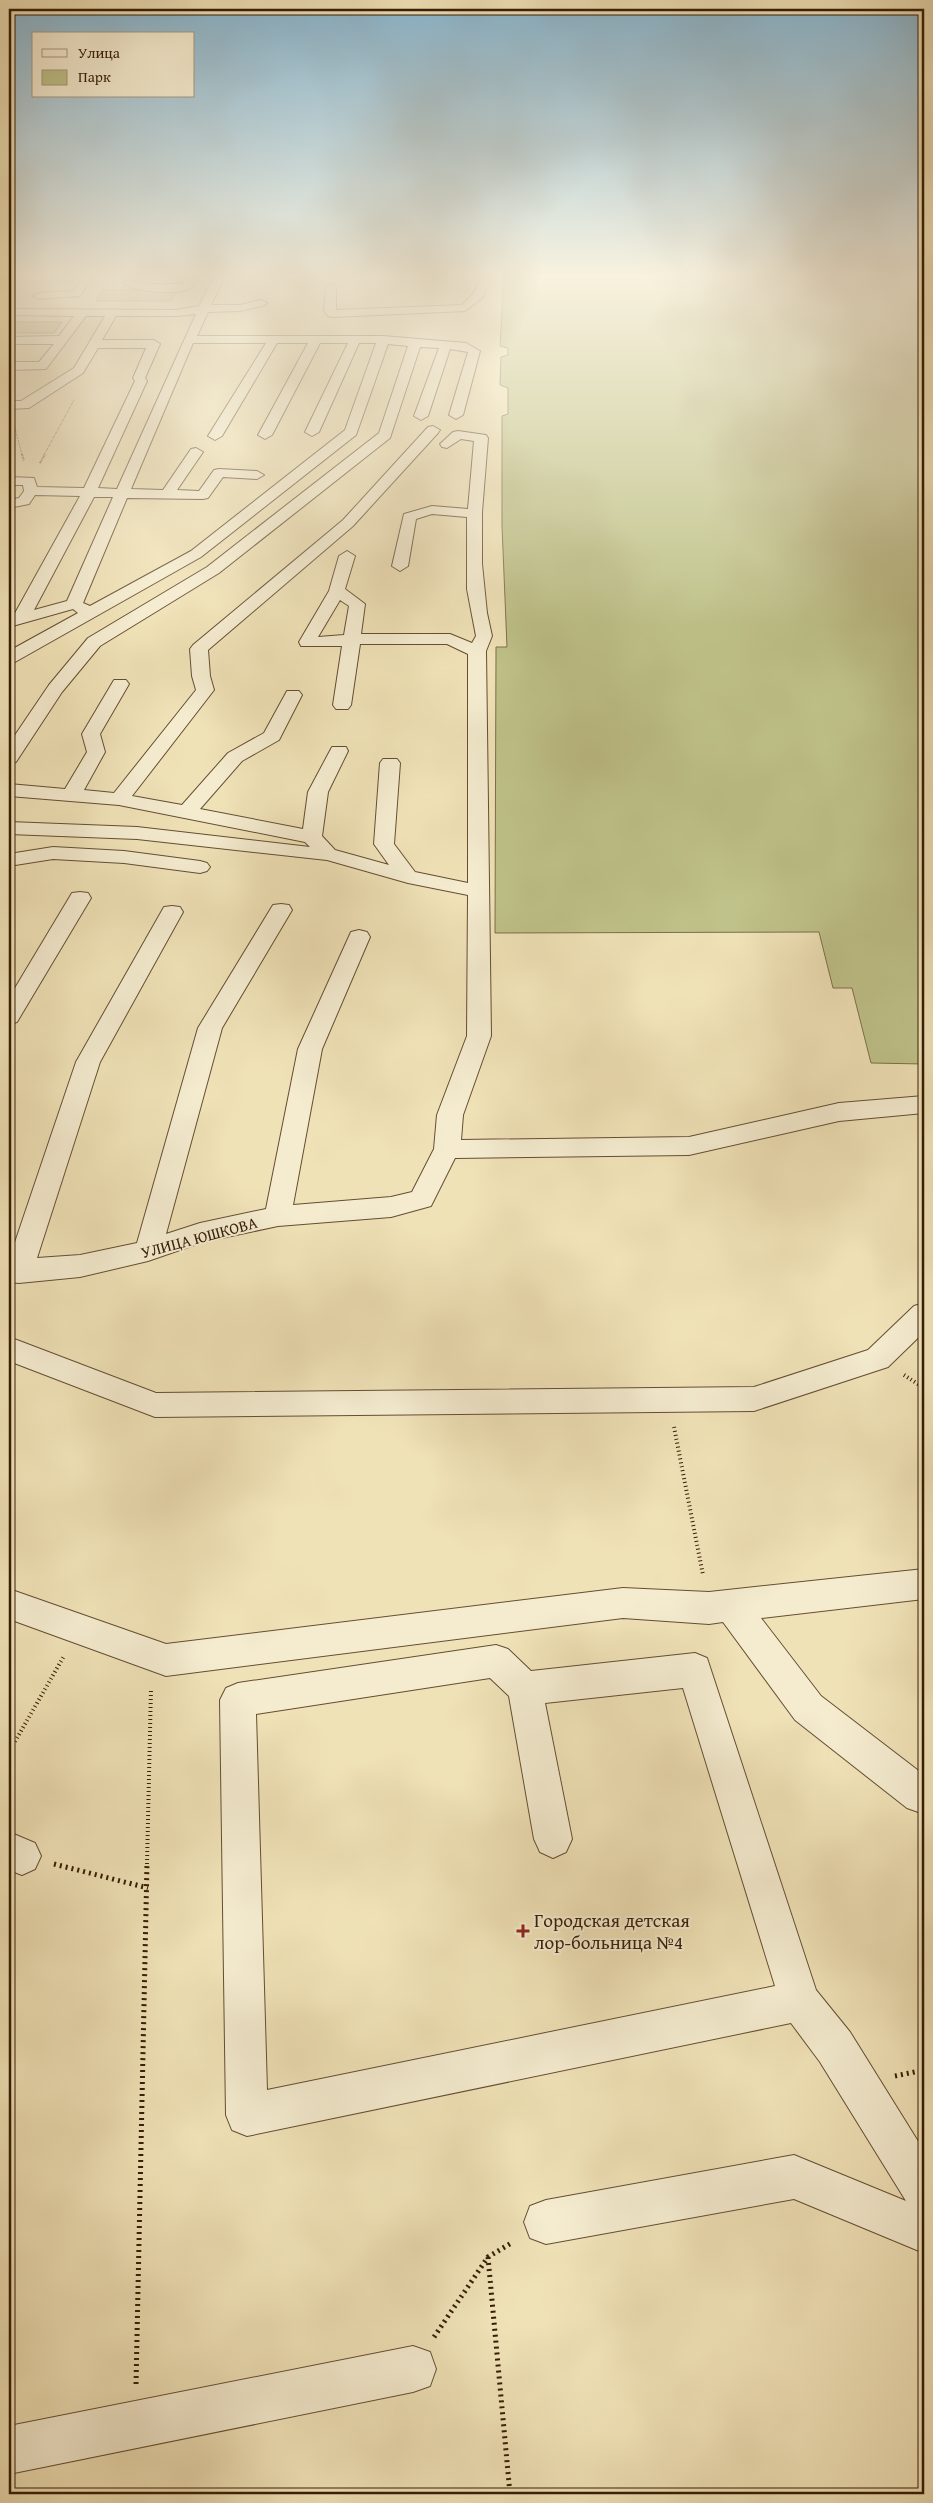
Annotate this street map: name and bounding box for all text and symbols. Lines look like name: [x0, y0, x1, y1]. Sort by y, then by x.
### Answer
legend: [32, 32, 195, 98]
text: Улица: [78, 42, 121, 63]
text: Парк: [78, 66, 111, 87]
street label: УЛИЦА ЮШКОВА: [138, 1210, 260, 1264]
place label: Городская детская лор-больница №4: [534, 1906, 690, 1956]
marker: Городская детская лор-больница №4: [516, 1924, 530, 1938]

